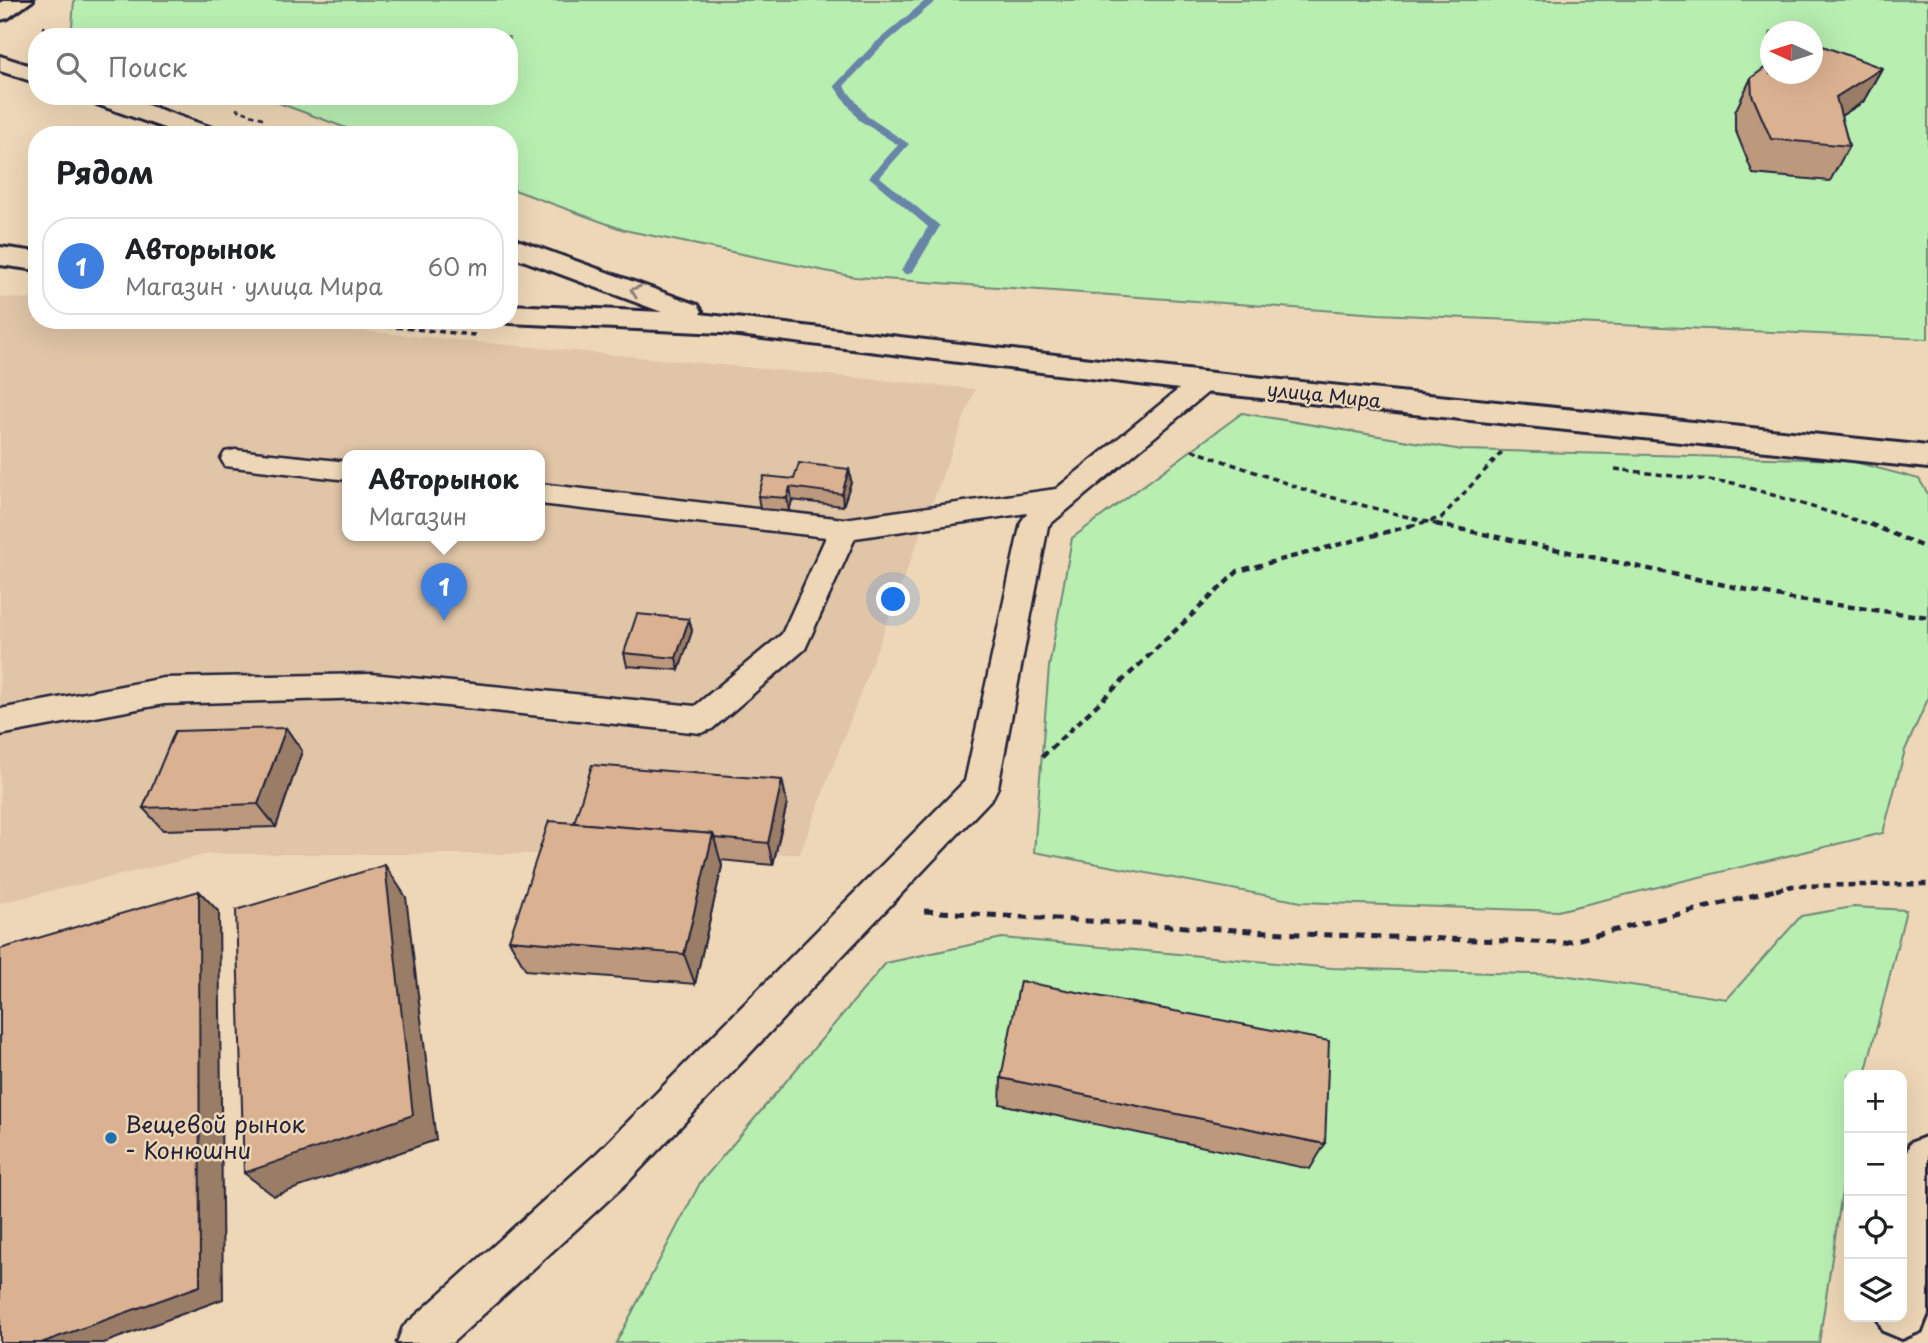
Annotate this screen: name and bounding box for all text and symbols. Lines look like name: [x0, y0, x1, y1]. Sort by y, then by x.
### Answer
north arrow: [1760, 21, 1823, 84]
search box: [28, 28, 518, 105]
text: Поиск: [108, 47, 187, 86]
icon: search: [52, 48, 90, 86]
text: Рядом: [56, 149, 154, 194]
text: Авторынок: [125, 229, 275, 268]
text: 1: [76, 249, 87, 284]
text: 60 m: [428, 249, 488, 284]
text: Магазин · улица Мира: [125, 268, 383, 303]
one-way arrow: [629, 286, 641, 300]
street label: улица Мира: [1266, 374, 1383, 414]
popup: [342, 450, 545, 541]
text: Авторынок: [368, 459, 519, 498]
text: Магазин: [368, 498, 467, 533]
pin: 1: [421, 563, 467, 621]
your location: [876, 582, 910, 616]
map controls: [1844, 1070, 1907, 1322]
button: +: [1844, 1070, 1907, 1133]
place label: Вещевой рынок - Конюшни: [125, 1106, 306, 1167]
marker: Вещевой рынок - Конюшни: [103, 1130, 119, 1146]
button: −: [1844, 1133, 1907, 1196]
button: locate: [1844, 1196, 1907, 1259]
button: layers: [1844, 1259, 1907, 1322]

